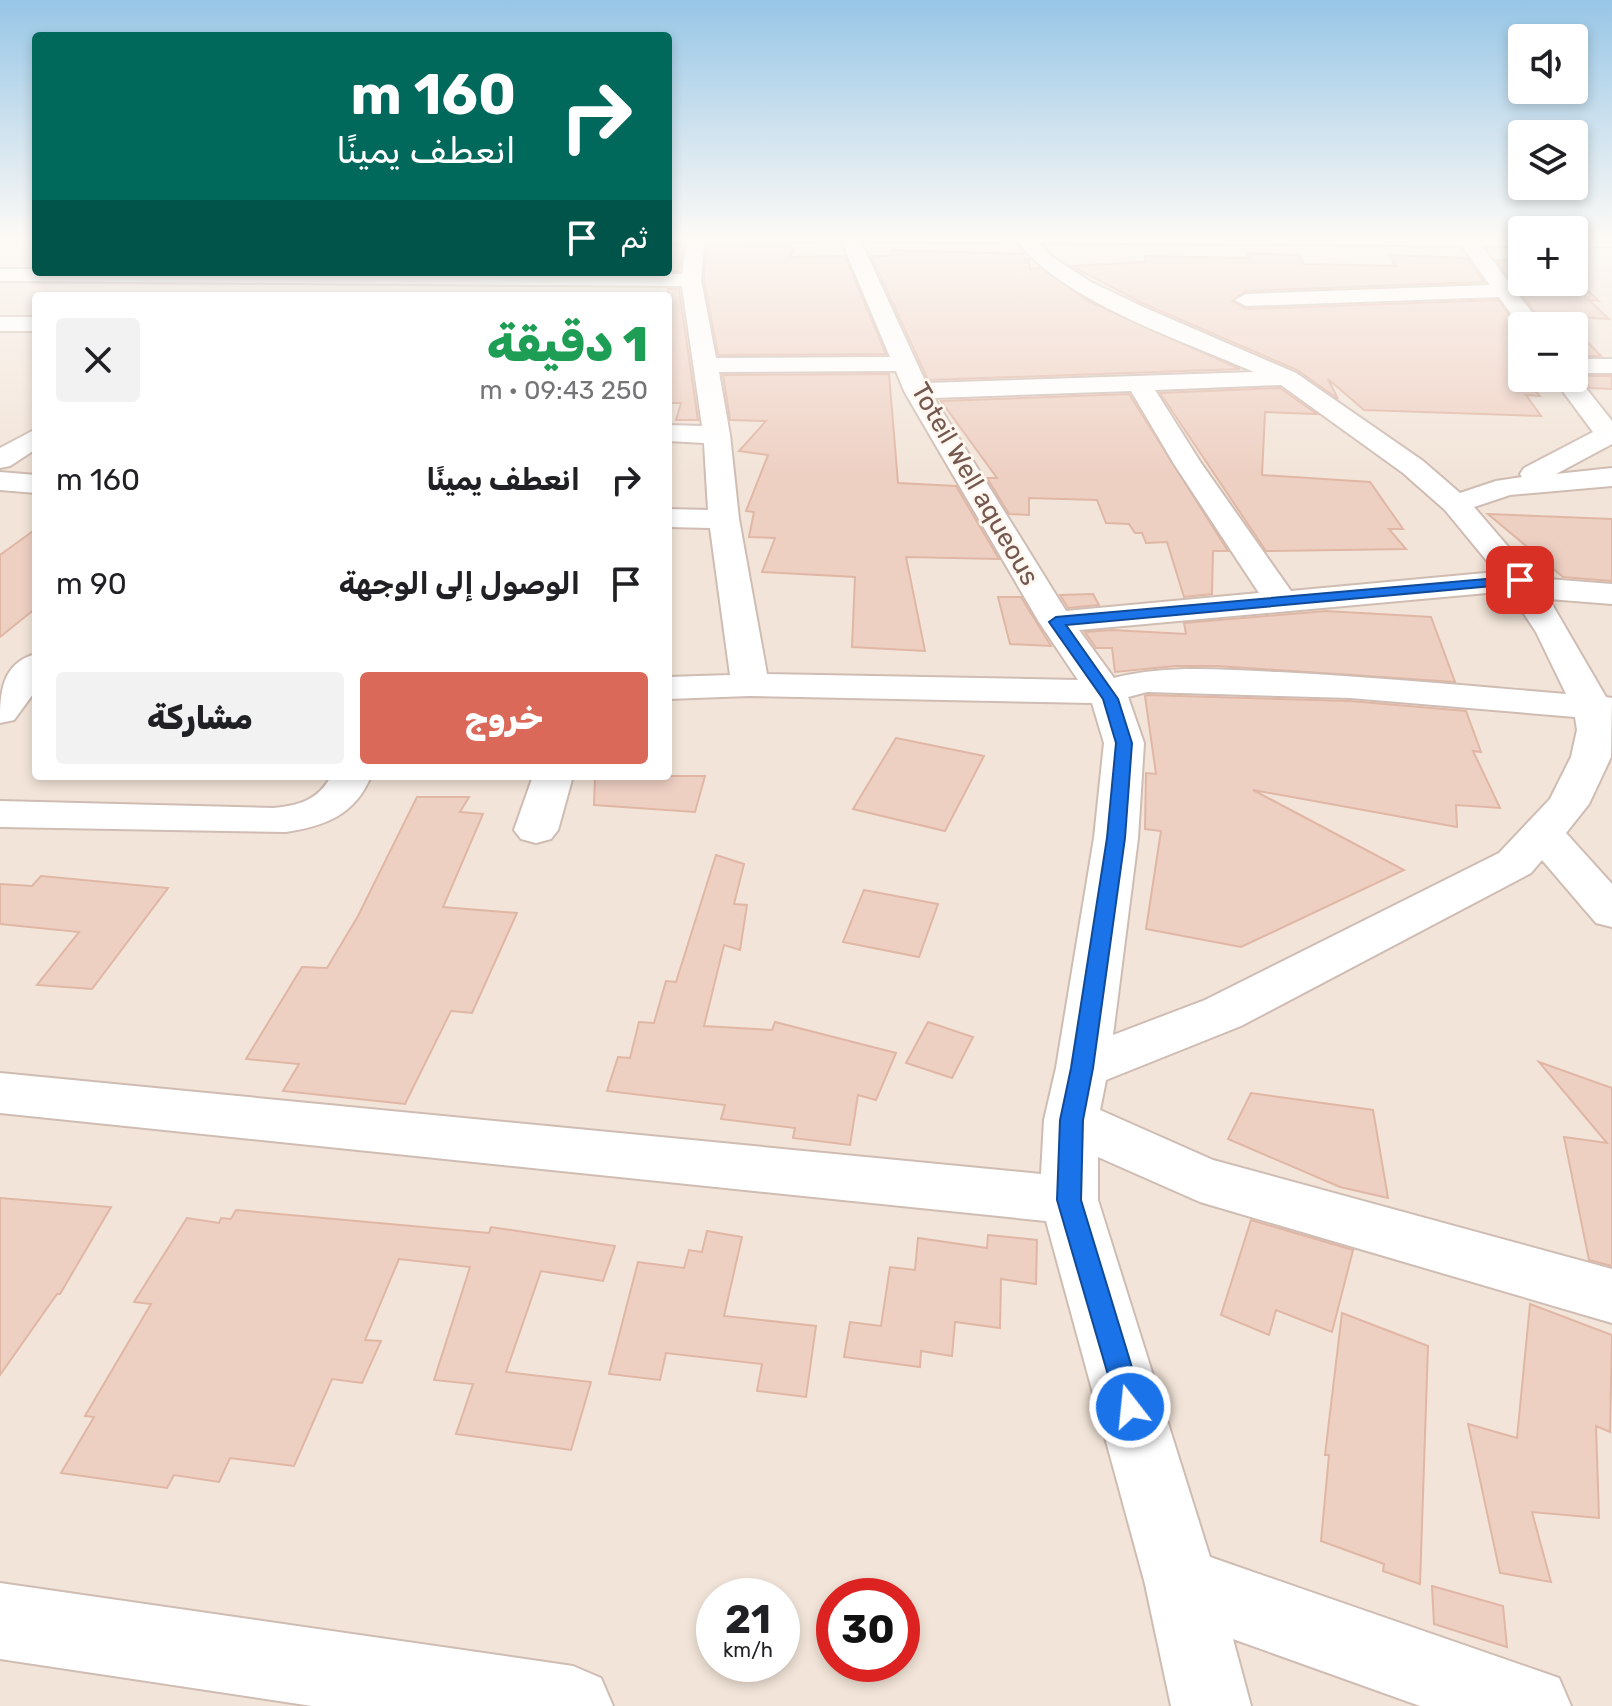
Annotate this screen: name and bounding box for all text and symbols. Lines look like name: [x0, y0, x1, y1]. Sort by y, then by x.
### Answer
map controls: [1508, 24, 1588, 392]
button: sound: [1508, 24, 1588, 104]
text: 160 m: [350, 62, 516, 128]
icon: right: [544, 64, 648, 168]
button: layers: [1508, 120, 1588, 200]
text: انعطف يمينًا: [336, 129, 516, 172]
icon: arrive: [560, 216, 604, 260]
button: +: [1508, 216, 1588, 296]
text: ثم: [620, 220, 648, 256]
button: −: [1508, 312, 1588, 392]
text: 1 دقيقة: [487, 316, 648, 373]
button: close: [56, 318, 140, 402]
text: 250 m · 09:43: [480, 375, 648, 406]
street label: Toteil Well aqueous: [904, 377, 1046, 591]
icon: right: [604, 458, 648, 502]
text: 160 m: [56, 462, 140, 498]
text: انعطف يمينًا: [426, 462, 580, 498]
pin: [1486, 546, 1554, 614]
icon: arrive: [1498, 558, 1542, 602]
icon: arrive: [604, 562, 648, 606]
text: 90 m: [56, 566, 127, 602]
text: الوصول إلى الوجهة: [339, 566, 580, 602]
button: مشاركة: [56, 672, 344, 764]
button: خروج: [360, 672, 648, 764]
position arrow: [1088, 1365, 1172, 1449]
speed limit sign: 30: [816, 1578, 920, 1682]
text: 21: [725, 1596, 771, 1643]
text: km/h: [723, 1638, 773, 1662]

